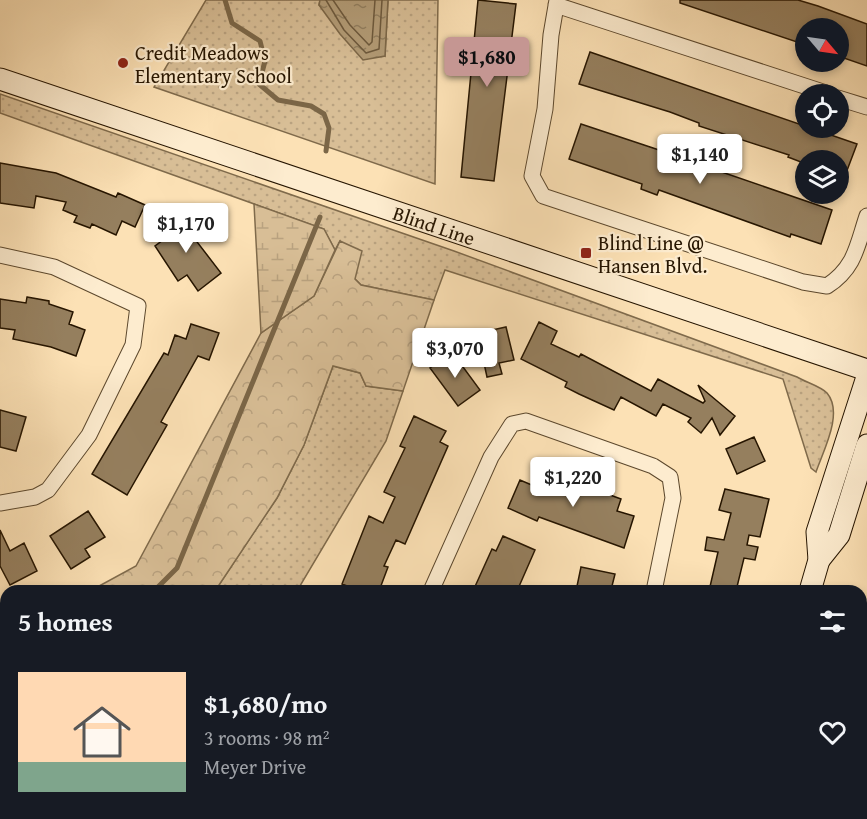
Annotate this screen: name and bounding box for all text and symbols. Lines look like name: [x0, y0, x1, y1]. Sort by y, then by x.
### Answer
north arrow: [795, 18, 849, 72]
map controls: [795, 18, 849, 204]
pin: $1,680: [438, 37, 536, 88]
place label: Credit Meadows Elementary School: [135, 38, 292, 90]
text: $1,680: [458, 42, 516, 71]
marker: Credit Meadows Elementary School: [116, 56, 130, 70]
button: locate: [795, 84, 849, 138]
pin: $1,140: [651, 134, 749, 185]
text: $1,140: [671, 139, 729, 168]
button: layers: [795, 150, 849, 204]
street label: Blind Line: [389, 197, 479, 252]
pin: $1,170: [137, 203, 235, 254]
text: $1,170: [157, 208, 215, 237]
place label: Blind Line @ Hansen Blvd.: [598, 228, 707, 280]
marker: Blind Line @ Hansen Blvd.: [579, 246, 593, 260]
pin: $3,070: [406, 328, 504, 379]
text: $3,070: [426, 333, 484, 362]
pin: $1,220: [524, 457, 622, 508]
text: $1,220: [544, 462, 602, 491]
text: 5 homes: [18, 602, 113, 641]
icon: filters: [816, 605, 849, 638]
text: $1,680/mo: [204, 684, 327, 723]
icon: home: [66, 696, 138, 768]
icon: heart: [816, 716, 849, 749]
text: 3 rooms · 98 m²: [204, 723, 330, 752]
text: Meyer Drive: [204, 752, 306, 781]

